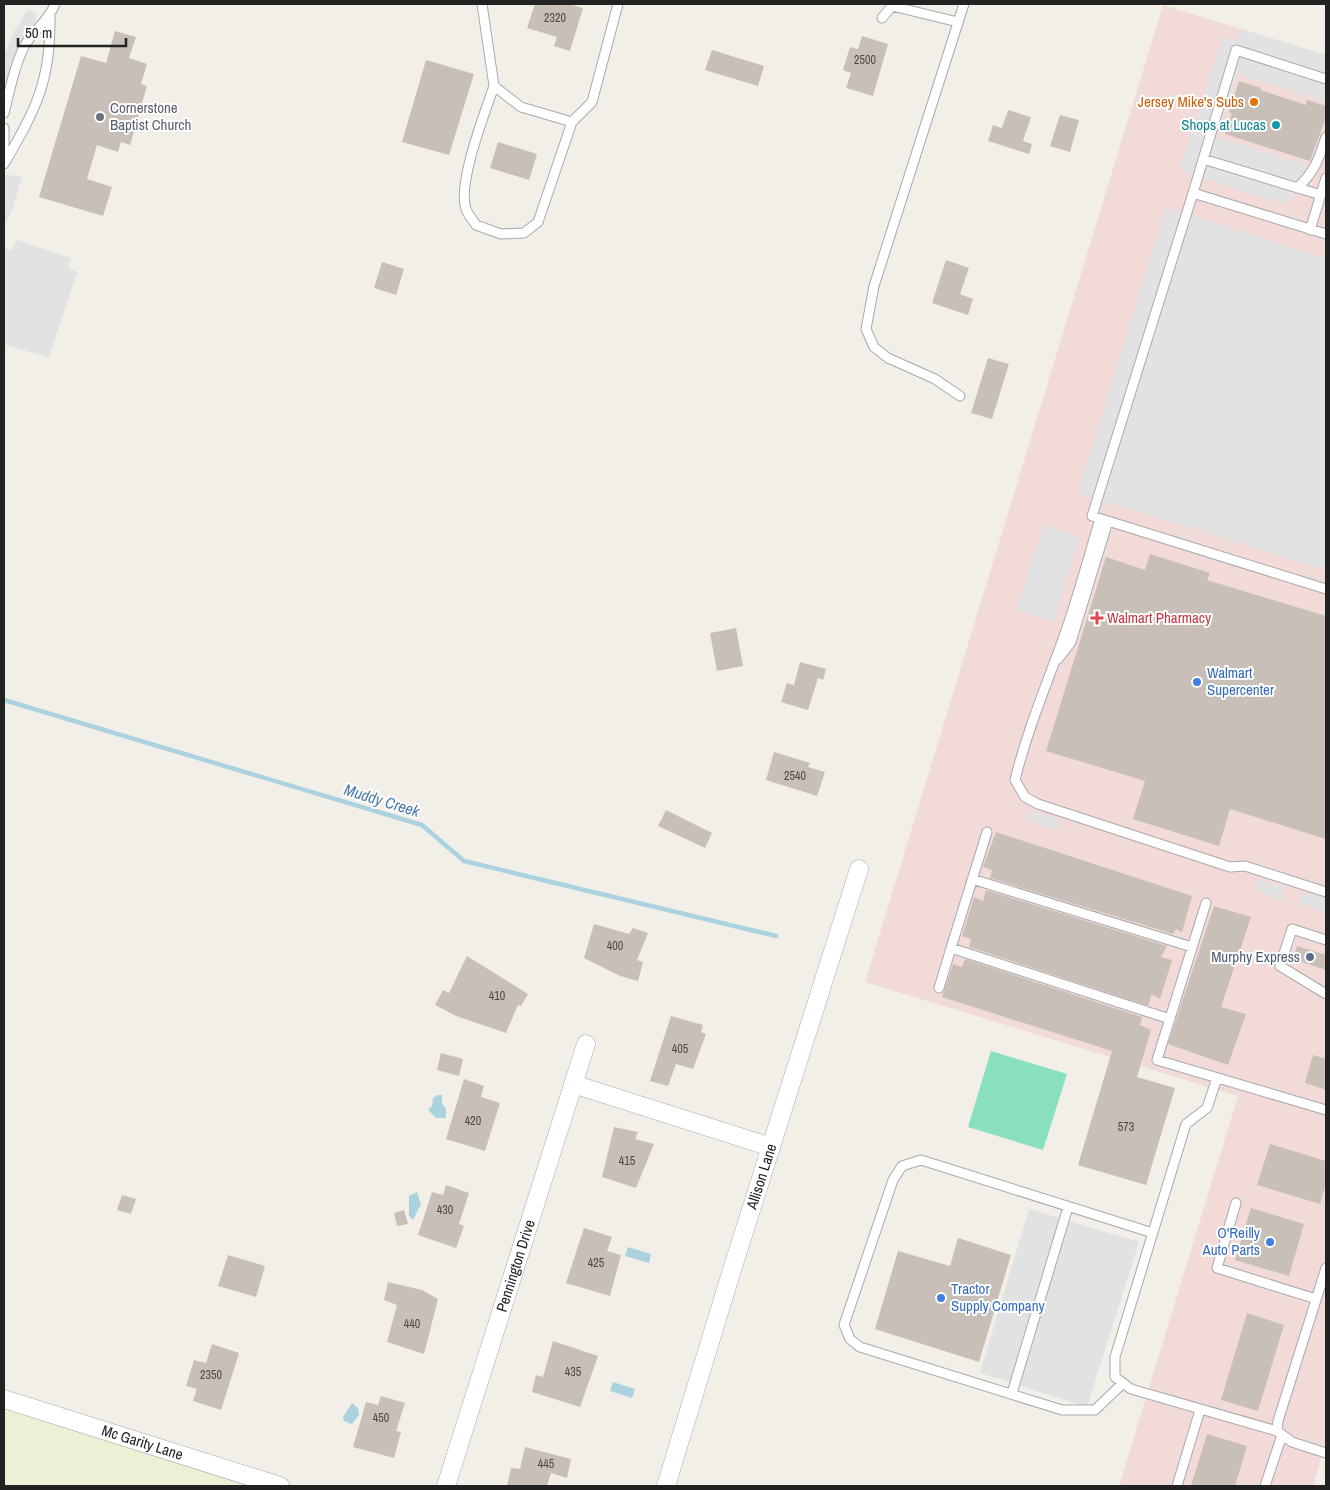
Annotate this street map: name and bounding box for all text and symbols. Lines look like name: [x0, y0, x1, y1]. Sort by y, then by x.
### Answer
house number: 2320: [544, 10, 566, 26]
scale bar: [18, 15, 125, 47]
text: 50 m: [25, 22, 52, 43]
house number: 2500: [854, 52, 876, 68]
place label: Jersey Mike's Subs: [1138, 91, 1244, 112]
marker: Jersey Mike's Subs: [1248, 96, 1260, 108]
place label: Cornerstone Baptist Church: [110, 97, 191, 135]
marker: Cornerstone Baptist Church: [94, 111, 106, 123]
place label: Shops at Lucas: [1181, 114, 1266, 135]
marker: Shops at Lucas: [1270, 119, 1282, 131]
place label: Walmart Pharmacy: [1107, 607, 1212, 628]
marker: Walmart Pharmacy: [1091, 612, 1103, 624]
place label: Walmart Supercenter: [1207, 662, 1274, 700]
marker: Walmart Supercenter: [1191, 676, 1203, 688]
house number: 2540: [784, 768, 806, 784]
water label: Muddy Creek: [341, 778, 423, 822]
house number: 400: [607, 938, 623, 954]
place label: Murphy Express: [1211, 946, 1300, 967]
marker: Murphy Express: [1304, 951, 1316, 963]
house number: 410: [489, 988, 505, 1004]
house number: 405: [672, 1041, 689, 1057]
house number: 420: [465, 1113, 481, 1129]
house number: 573: [1118, 1119, 1134, 1135]
street label: Allison Lane: [741, 1141, 781, 1213]
house number: 415: [619, 1153, 636, 1169]
house number: 430: [437, 1202, 453, 1218]
street label: Pennington Drive: [491, 1217, 540, 1314]
place label: O'Reilly Auto Parts: [1202, 1222, 1261, 1260]
marker: O'Reilly Auto Parts: [1264, 1236, 1276, 1248]
house number: 425: [588, 1255, 605, 1271]
place label: Tractor Supply Company: [951, 1278, 1046, 1316]
marker: Tractor Supply Company: [935, 1292, 947, 1304]
house number: 440: [404, 1316, 420, 1332]
house number: 435: [565, 1364, 582, 1380]
house number: 2350: [200, 1367, 222, 1383]
house number: 450: [373, 1410, 389, 1426]
street label: Mc Garity Lane: [99, 1419, 186, 1465]
house number: 445: [538, 1456, 555, 1472]

